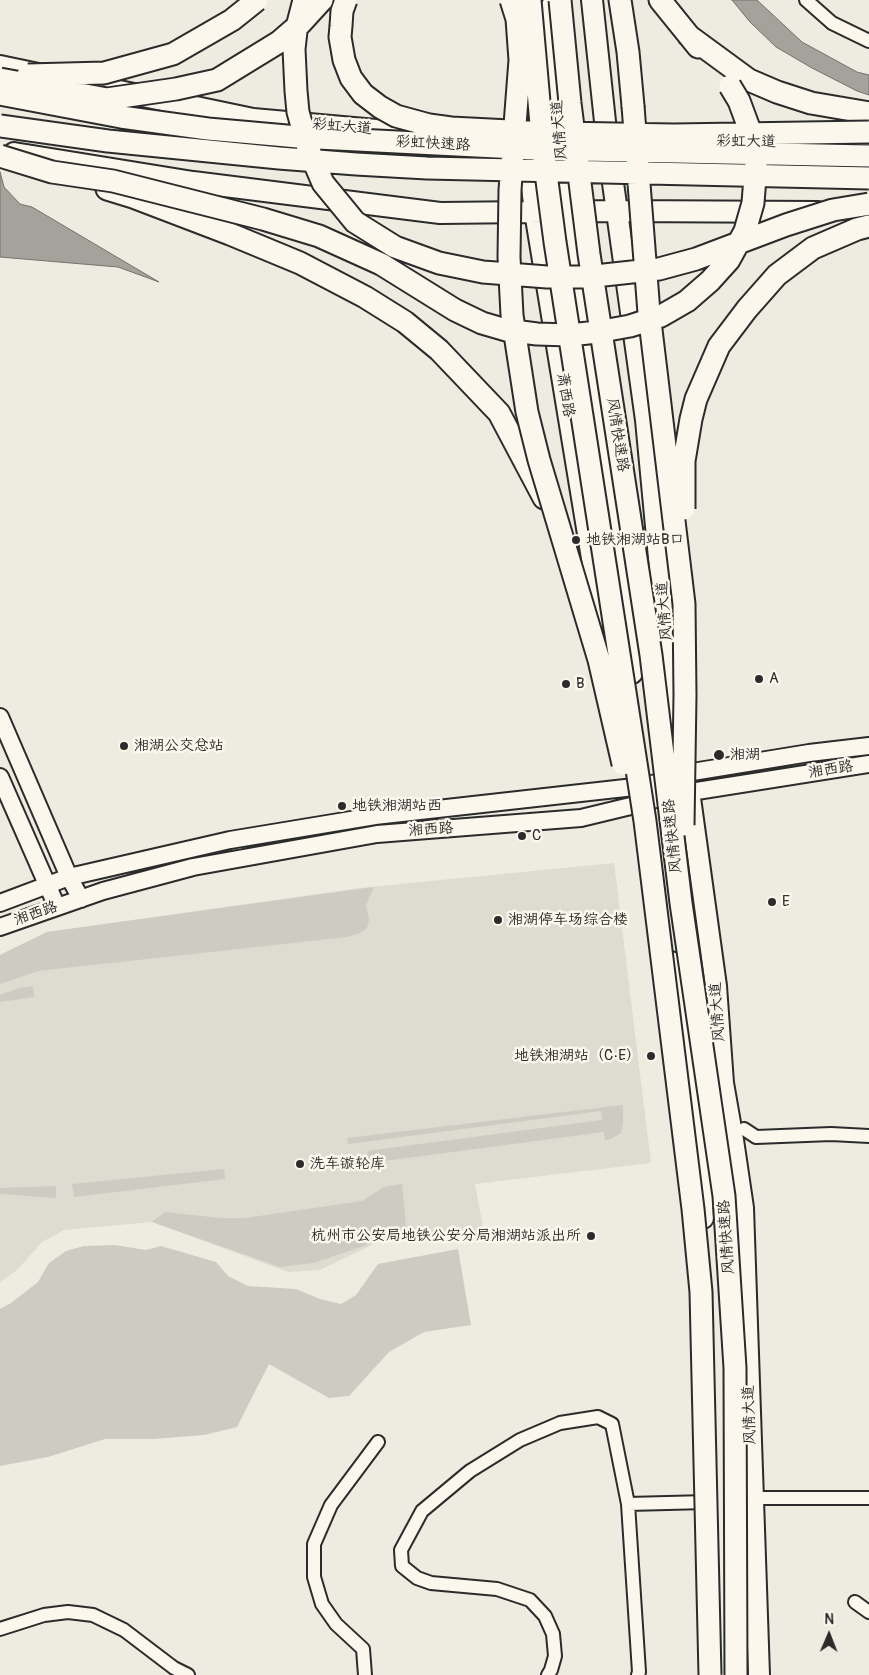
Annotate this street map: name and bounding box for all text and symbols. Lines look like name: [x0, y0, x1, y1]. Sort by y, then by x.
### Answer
street label: 风情大道: [548, 99, 572, 161]
street label: 彩虹大道: [311, 115, 373, 139]
street label: 彩虹大道: [716, 132, 776, 152]
street label: 彩虹快速路: [395, 133, 471, 155]
street label: 萧西路: [553, 371, 577, 419]
street label: 风情快速路: [602, 397, 632, 473]
place label: 地铁湘湖站B口: [586, 531, 684, 549]
marker: 地铁湘湖站B口: [570, 534, 582, 546]
street label: 风情大道: [653, 580, 677, 642]
place label: A: [769, 670, 779, 688]
marker: A: [753, 673, 765, 685]
place label: B: [576, 675, 584, 693]
marker: B: [560, 678, 572, 690]
place label: 湘湖公交总站: [134, 737, 224, 755]
marker: 湘湖公交总站: [118, 740, 130, 752]
place label: 湘湖: [730, 746, 760, 764]
marker: 湘湖: [712, 748, 726, 762]
street label: 湘西路: [807, 758, 855, 782]
place label: 地铁湘湖站西: [352, 797, 442, 815]
street label: 风情快速路: [660, 798, 686, 874]
marker: 地铁湘湖站西: [336, 800, 348, 812]
street label: 湘西路: [408, 819, 454, 841]
place label: C: [532, 827, 541, 845]
marker: C: [516, 830, 528, 842]
place label: E: [782, 893, 790, 911]
marker: E: [766, 896, 778, 908]
street label: 湘西路: [12, 898, 60, 930]
place label: 湘湖停车场综合楼: [508, 911, 628, 929]
marker: 湘湖停车场综合楼: [492, 914, 504, 926]
street label: 风情大道: [707, 981, 729, 1043]
place label: 地铁湘湖站（C·E）: [514, 1047, 641, 1065]
marker: 地铁湘湖站（C·E）: [645, 1050, 657, 1062]
place label: 洗车镟轮库: [310, 1155, 385, 1173]
marker: 洗车镟轮库: [294, 1158, 306, 1170]
street label: 风情快速路: [715, 1199, 739, 1275]
place label: 杭州市公安局地铁公安分局湘湖站派出所: [311, 1227, 581, 1245]
marker: 杭州市公安局地铁公安分局湘湖站派出所: [585, 1230, 597, 1242]
street label: 风情大道: [740, 1385, 760, 1445]
north arrow: [804, 1610, 854, 1660]
text: N: [824, 1611, 834, 1628]

